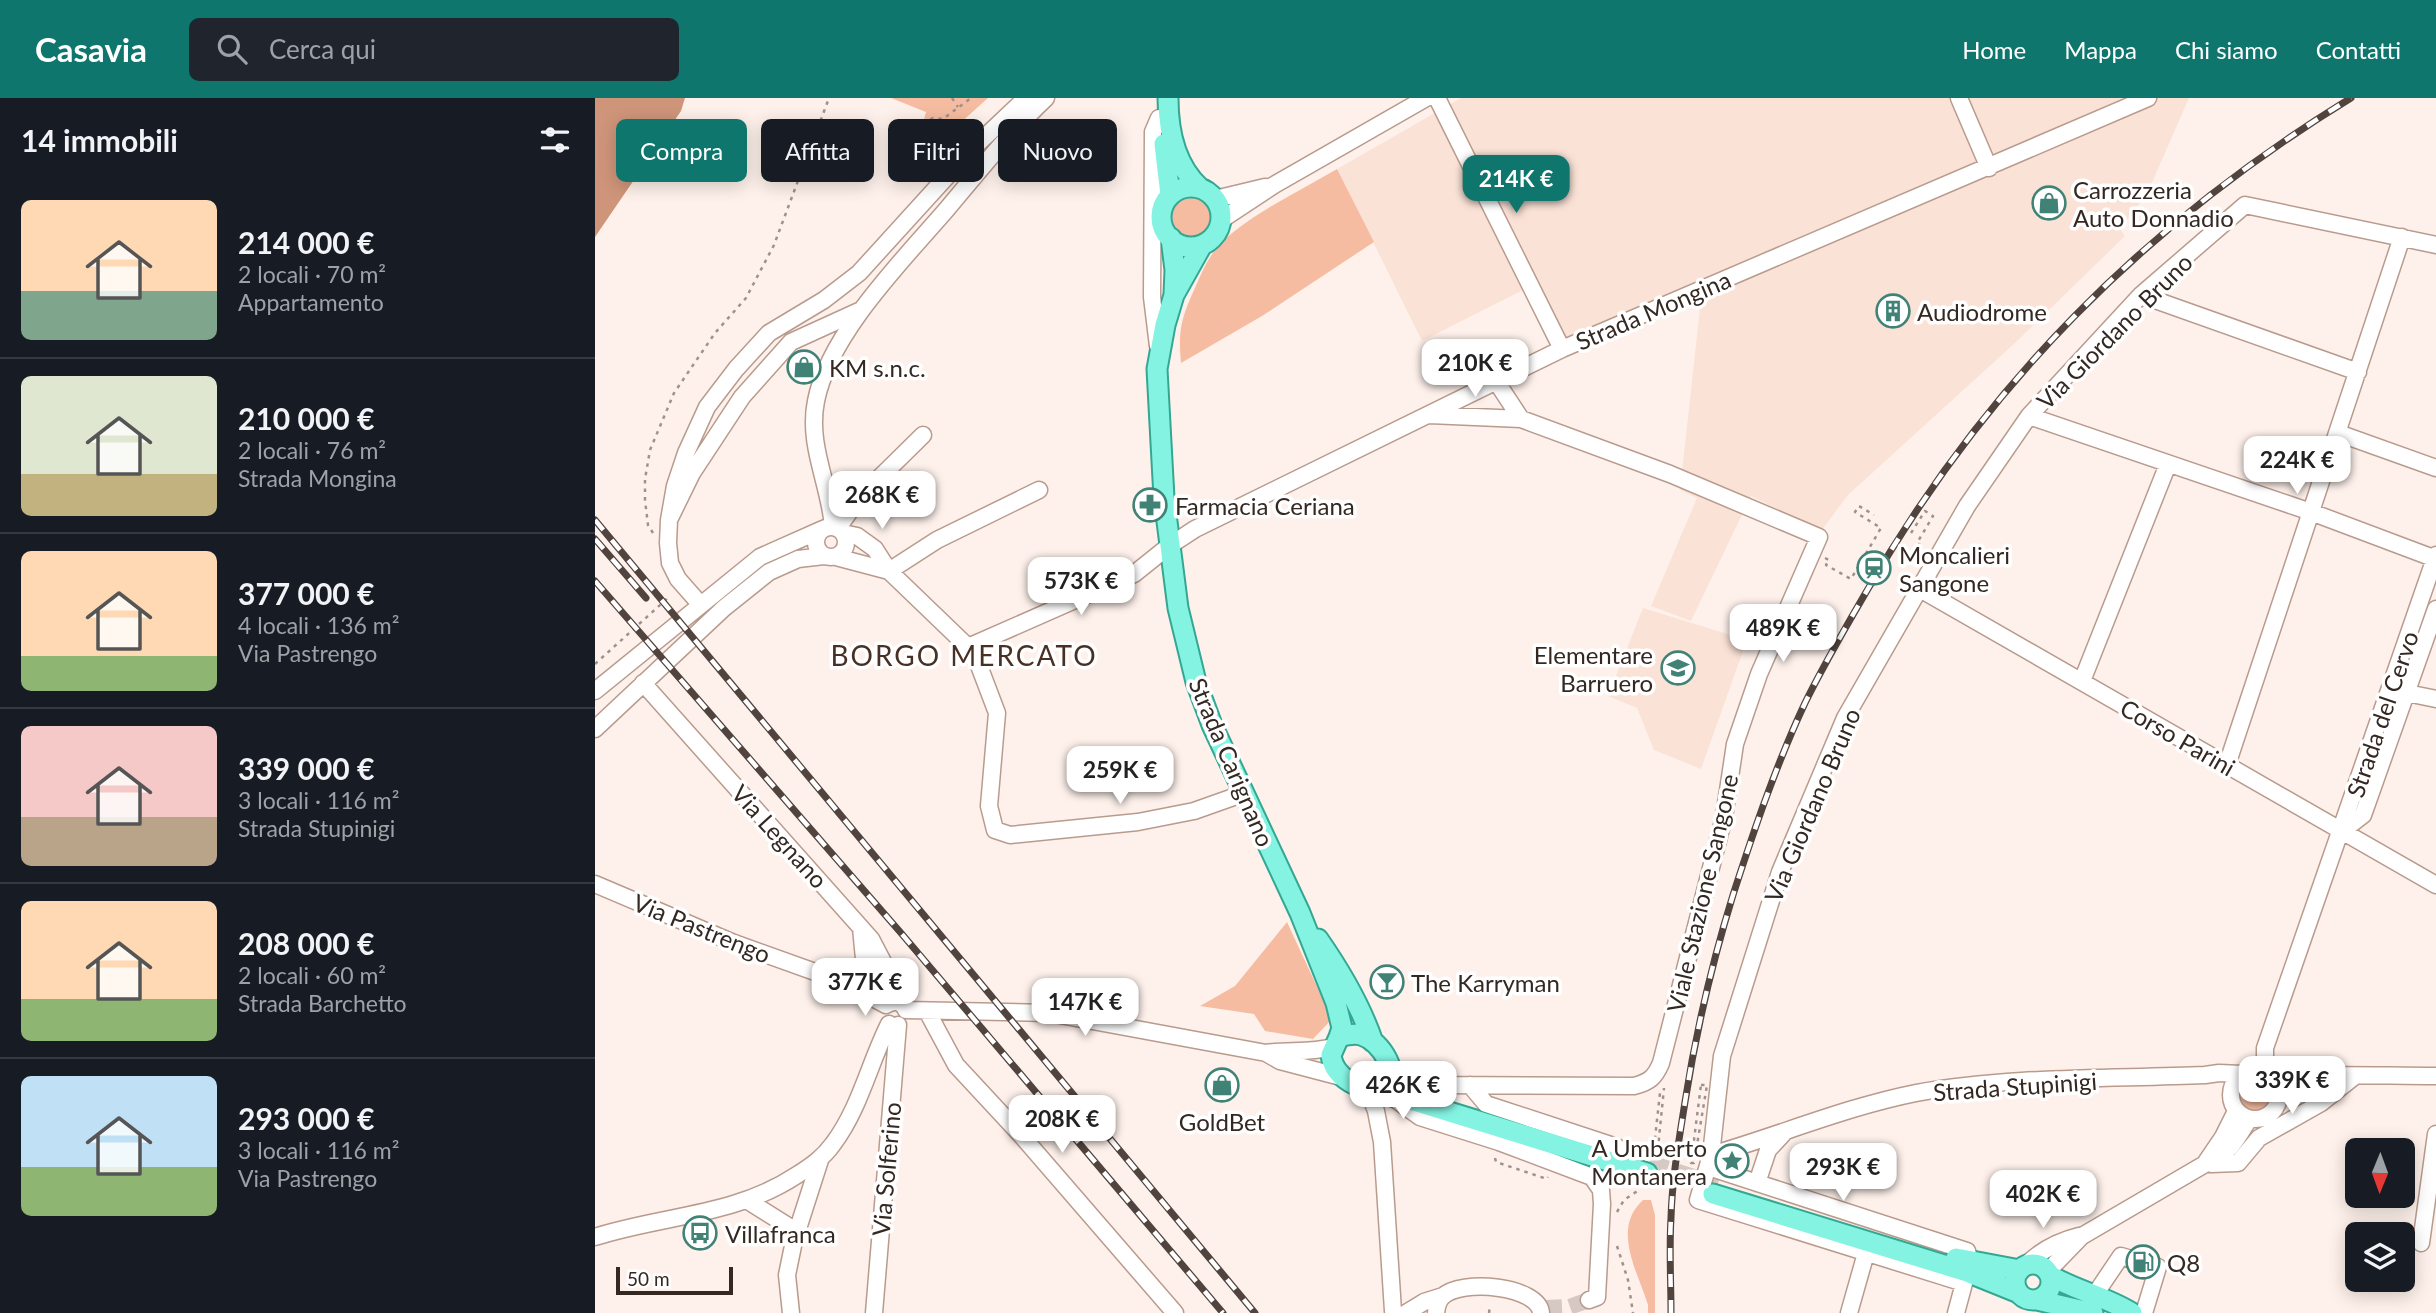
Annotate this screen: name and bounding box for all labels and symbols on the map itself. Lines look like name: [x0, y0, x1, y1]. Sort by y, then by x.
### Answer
pin: 214K €: [1459, 156, 1573, 215]
place label: Carrozzeria Auto Donnadio: [2073, 175, 2234, 232]
shop icon: Carrozzeria Auto Donnadio: [2030, 184, 2068, 222]
street label: Via Giordano Bruno: [2030, 247, 2198, 415]
street label: Strada Mongina: [1571, 264, 1735, 356]
building icon: Audiodrome: [1874, 292, 1912, 330]
place label: Audiodrome: [1917, 297, 2047, 326]
pin: 210K €: [1418, 340, 1532, 399]
shop icon: KM s.n.c.: [785, 348, 823, 386]
place label: KM s.n.c.: [829, 353, 926, 382]
pin: 224K €: [2240, 436, 2354, 496]
pin: 268K €: [825, 472, 939, 531]
pharmacy icon: Farmacia Ceriana: [1131, 486, 1169, 524]
place label: Farmacia Ceriana: [1175, 491, 1355, 520]
place label: Moncalieri Sangone: [1899, 540, 2010, 597]
station icon: Moncalieri Sangone: [1855, 549, 1893, 587]
pin: 573K €: [1024, 558, 1138, 617]
pin: 489K €: [1726, 604, 1840, 664]
street label: Strada del Cervo: [2340, 627, 2424, 801]
district label: BORGO MERCATO: [830, 638, 1098, 672]
place label: Elementare Barruero: [1534, 640, 1653, 697]
school or university icon: Elementare Barruero: [1659, 649, 1697, 687]
street label: Strada Carignano: [1183, 673, 1281, 851]
street label: Corso Parini: [2115, 692, 2241, 782]
street label: Via Giordano Bruno: [1758, 704, 1866, 906]
pin: 259K €: [1063, 746, 1177, 806]
street label: Viale Stazione Sangone: [1660, 771, 1744, 1015]
street label: Via Legnano: [726, 778, 834, 894]
street label: Via Pastrengo: [629, 887, 775, 969]
pin: 377K €: [808, 958, 922, 1018]
bar icon: The Karryman: [1368, 963, 1406, 1001]
place label: The Karryman: [1411, 968, 1560, 997]
pin: 147K €: [1028, 978, 1142, 1038]
pin: 339K €: [2235, 1056, 2349, 1116]
pin: 426K €: [1346, 1062, 1460, 1121]
shop icon: GoldBet: [1203, 1066, 1241, 1104]
street label: Strada Stupinigi: [1932, 1066, 2098, 1106]
pin: 208K €: [1005, 1096, 1119, 1155]
street label: Via Solferino: [866, 1101, 906, 1237]
place label: GoldBet: [1179, 1107, 1266, 1136]
place label: A Umberto Montanera: [1591, 1133, 1707, 1190]
north arrow: [2345, 1138, 2415, 1208]
place icon: A Umberto Montanera: [1713, 1142, 1751, 1180]
pin: 293K €: [1786, 1144, 1900, 1203]
pin: 402K €: [1986, 1170, 2100, 1230]
bus stop icon: Villafranca: [681, 1214, 719, 1252]
place label: Villafranca: [725, 1219, 836, 1248]
fuel station icon: Q8: [2124, 1243, 2162, 1281]
place label: Q8: [2167, 1248, 2200, 1277]
scale bar: [616, 1264, 733, 1296]

